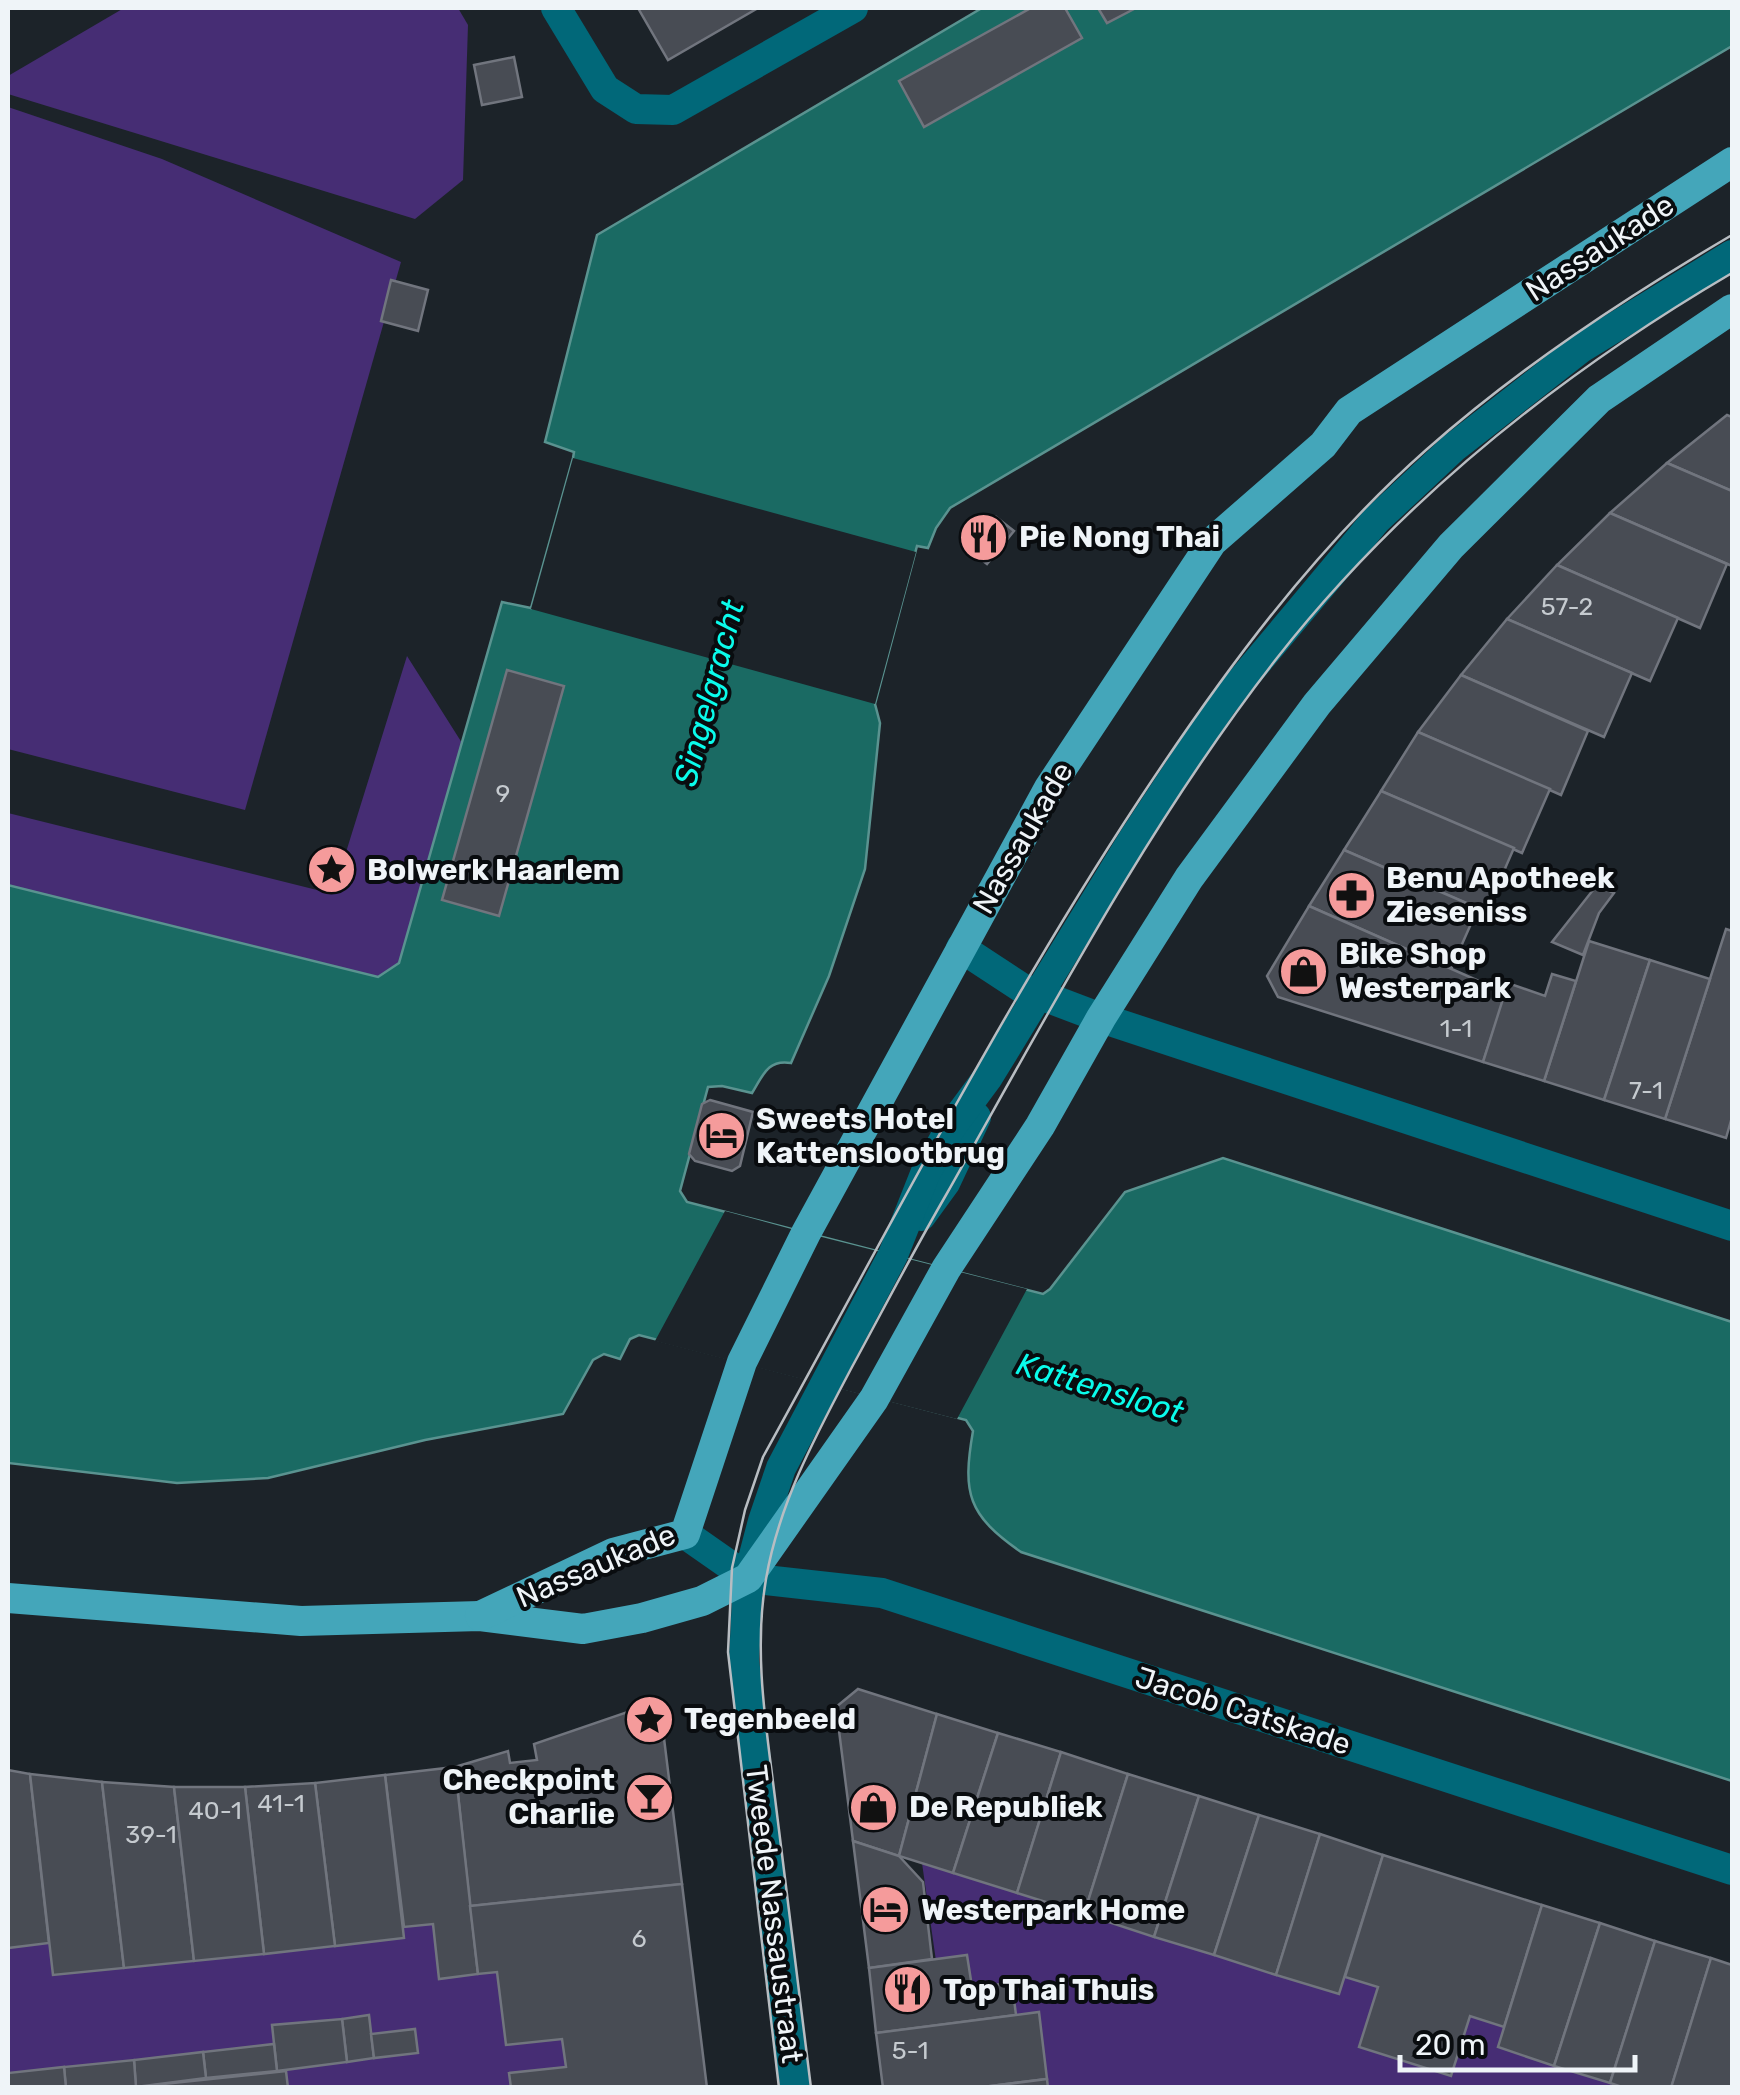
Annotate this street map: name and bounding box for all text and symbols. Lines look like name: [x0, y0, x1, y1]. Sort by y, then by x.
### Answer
street label: Nassaukade: [1519, 187, 1681, 309]
restaurant icon: Pie Nong Thai: [958, 511, 1010, 563]
place label: Pie Nong Thai: [1019, 519, 1220, 555]
house number: 57-2: [1541, 592, 1593, 621]
water label: Singelgracht: [666, 595, 752, 790]
street label: Nassaukade: [965, 756, 1081, 920]
house number: 9: [496, 779, 510, 808]
place icon: Bolwerk Haarlem: [306, 844, 358, 896]
place label: Bolwerk Haarlem: [367, 852, 620, 888]
place label: Benu Apotheek Zieseniss: [1386, 860, 1615, 930]
pharmacy icon: Benu Apotheek Zieseniss: [1325, 869, 1377, 921]
place label: Bike Shop Westerpark: [1339, 936, 1511, 1006]
shop icon: Bike Shop Westerpark: [1278, 945, 1330, 997]
house number: 1-1: [1440, 1014, 1472, 1043]
house number: 7-1: [1629, 1076, 1663, 1105]
place label: Sweets Hotel Kattenslootbrug: [756, 1101, 1005, 1171]
hotel icon: Sweets Hotel Kattenslootbrug: [695, 1110, 747, 1162]
water label: Kattensloot: [1012, 1345, 1189, 1432]
street label: Nassaukade: [511, 1516, 681, 1616]
street label: Jacob Catskade: [1131, 1659, 1355, 1763]
place icon: Tegenbeeld: [623, 1693, 675, 1745]
place label: Tegenbeeld: [684, 1701, 856, 1737]
place label: Checkpoint Charlie: [442, 1762, 615, 1832]
street label: Tweede Nassaustraat: [738, 1763, 810, 2065]
bar icon: Checkpoint Charlie: [624, 1771, 676, 1823]
shop icon: De Republiek: [848, 1781, 900, 1833]
house number: 41-1: [257, 1789, 305, 1818]
place label: De Republiek: [909, 1789, 1103, 1825]
house number: 40-1: [188, 1796, 242, 1825]
house number: 39-1: [125, 1820, 177, 1849]
hotel icon: Westerpark Home: [860, 1884, 912, 1936]
place label: Westerpark Home: [921, 1892, 1185, 1928]
house number: 6: [631, 1924, 647, 1953]
restaurant icon: Top Thai Thuis: [882, 1964, 934, 2016]
place label: Top Thai Thuis: [943, 1972, 1154, 2008]
scale bar: [1400, 2010, 1635, 2072]
text: 20 m: [1415, 2027, 1486, 2063]
house number: 5-1: [892, 2036, 928, 2065]

